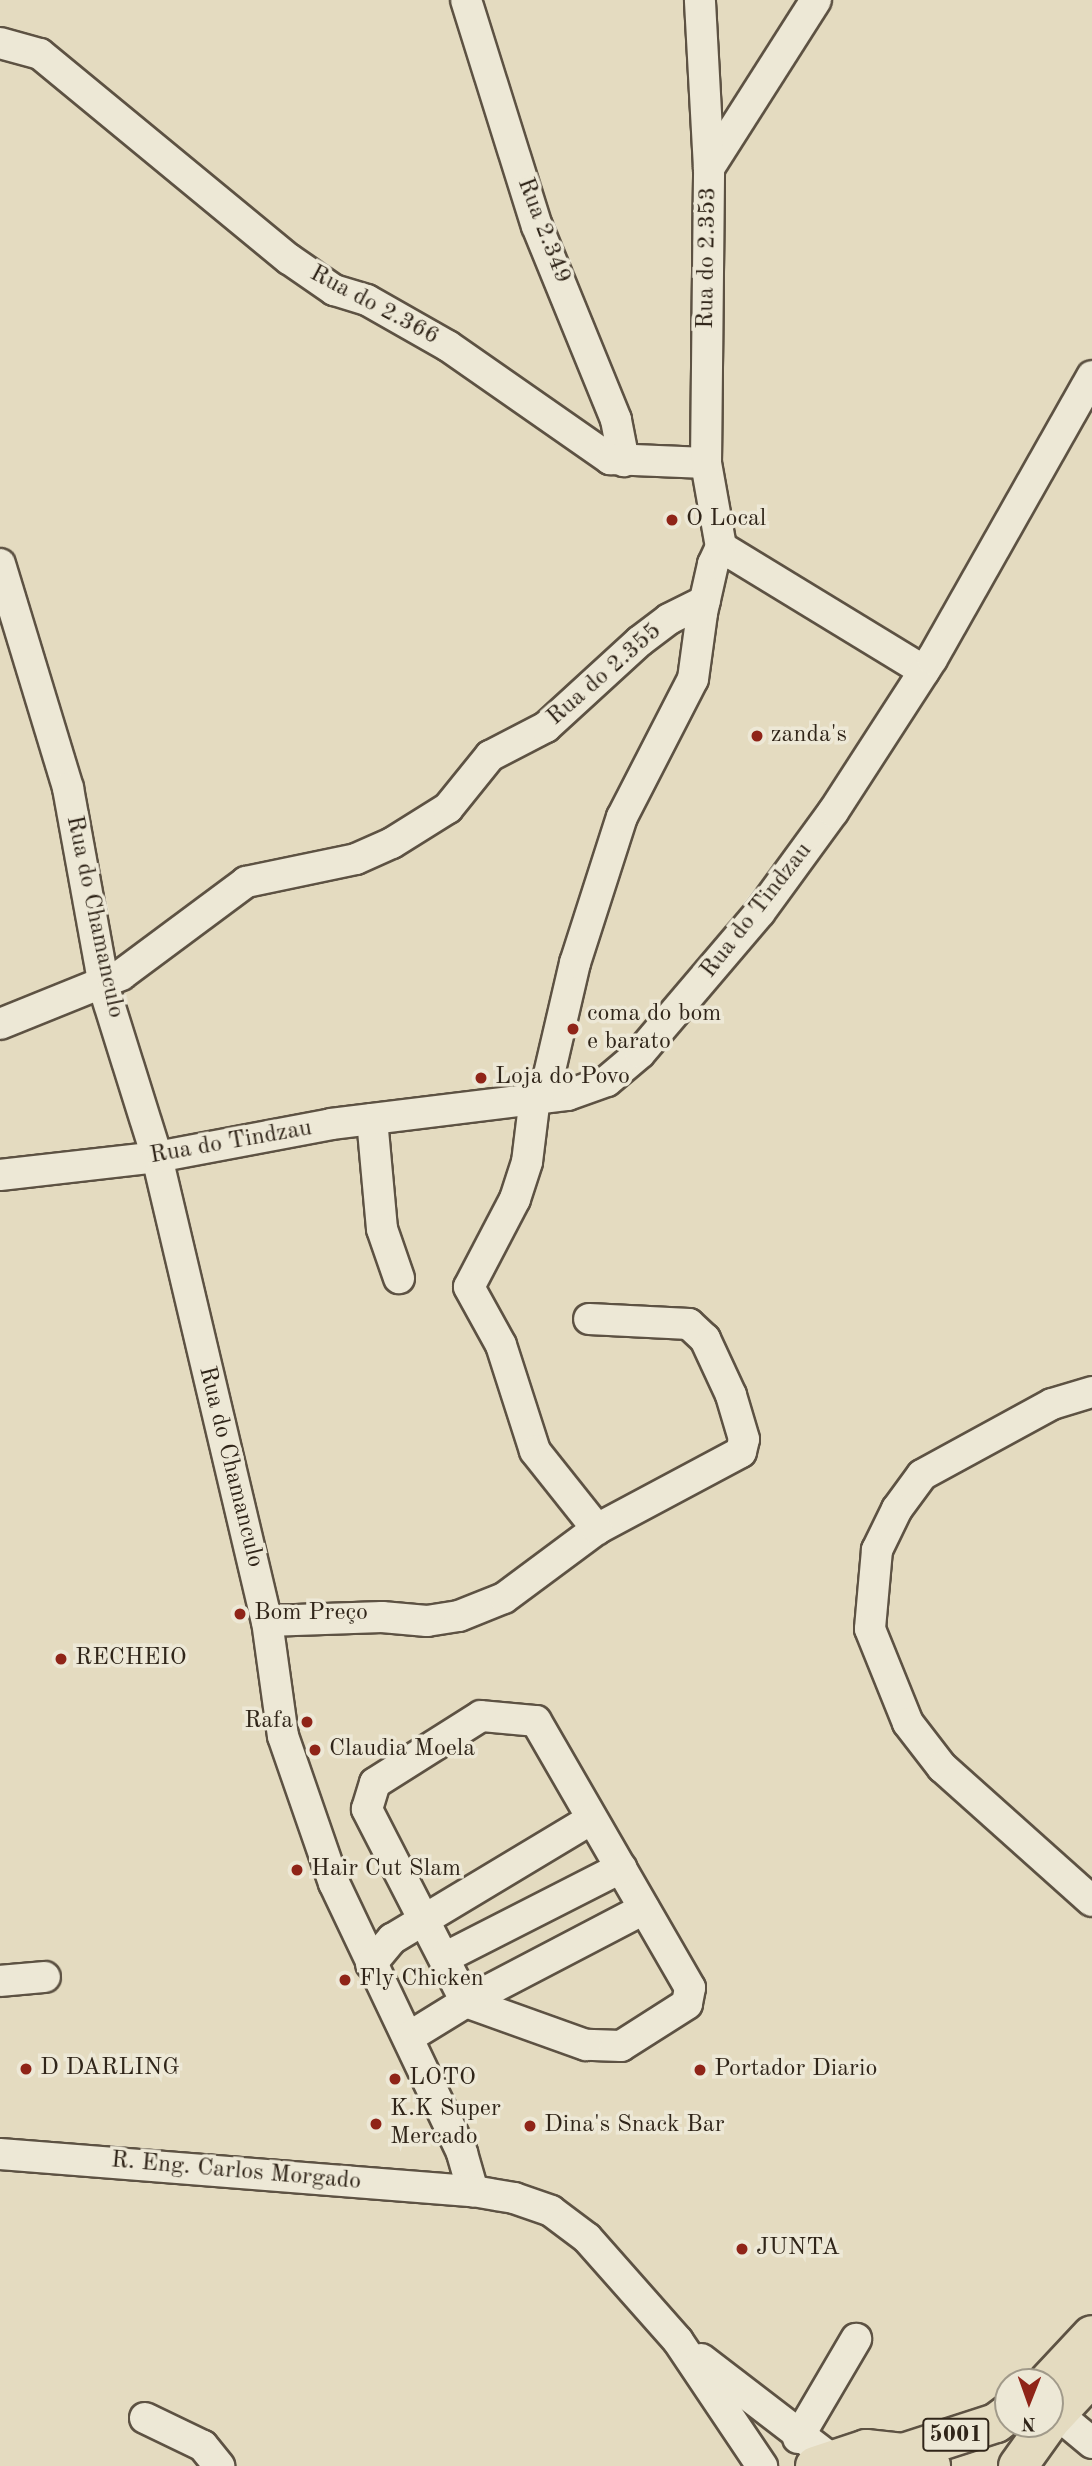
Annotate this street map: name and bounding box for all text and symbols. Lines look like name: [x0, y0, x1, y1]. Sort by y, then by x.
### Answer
street label: Rua 2.349: [510, 174, 576, 288]
street label: Rua do 2.353: [692, 187, 724, 329]
street label: Rua do 2.366: [304, 260, 444, 352]
place label: O Local: [686, 506, 766, 534]
marker: O Local: [664, 512, 680, 528]
street label: Rua do 2.355: [542, 618, 668, 732]
place label: zanda's: [771, 722, 847, 750]
marker: zanda's: [749, 728, 765, 744]
street label: Rua do Chamanculo: [58, 813, 130, 1021]
street label: Rua do Tindzau: [695, 837, 819, 985]
place label: coma do bom e barato: [587, 1001, 721, 1057]
marker: coma do bom e barato: [565, 1021, 581, 1037]
place label: Loja do Povo: [495, 1064, 630, 1092]
marker: Loja do Povo: [473, 1070, 489, 1086]
street label: Rua do Tindzau: [148, 1115, 314, 1171]
street label: Rua do Chamanculo: [191, 1363, 269, 1571]
place label: Bom Preço: [254, 1600, 368, 1628]
marker: Bom Preço: [232, 1606, 248, 1622]
place label: RECHEIO: [75, 1645, 187, 1673]
marker: RECHEIO: [53, 1651, 69, 1667]
place label: Rafa: [244, 1708, 293, 1736]
marker: Rafa: [299, 1714, 315, 1730]
place label: Claudia Moela: [329, 1736, 475, 1764]
marker: Claudia Moela: [307, 1742, 323, 1758]
place label: Hair Cut Slam: [311, 1856, 461, 1884]
marker: Hair Cut Slam: [289, 1862, 305, 1878]
place label: Fly Chicken: [359, 1966, 484, 1994]
marker: Fly Chicken: [337, 1972, 353, 1988]
place label: D DARLING: [40, 2055, 179, 2083]
place label: Portador Diario: [714, 2056, 877, 2084]
marker: D DARLING: [18, 2061, 34, 2077]
marker: Portador Diario: [692, 2062, 708, 2078]
place label: LOTO: [409, 2065, 476, 2093]
marker: LOTO: [387, 2071, 403, 2087]
place label: K.K Super Mercado: [390, 2096, 501, 2152]
place label: Dina's Snack Bar: [544, 2112, 725, 2140]
marker: K.K Super Mercado: [368, 2116, 384, 2132]
marker: Dina's Snack Bar: [522, 2118, 538, 2134]
street label: R. Eng. Carlos Morgado: [110, 2147, 362, 2197]
place label: JUNTA: [756, 2235, 840, 2263]
marker: JUNTA: [734, 2241, 750, 2257]
north arrow: [994, 2368, 1064, 2438]
text: N: [1021, 2413, 1036, 2432]
road number: 5001: [921, 2416, 991, 2454]

